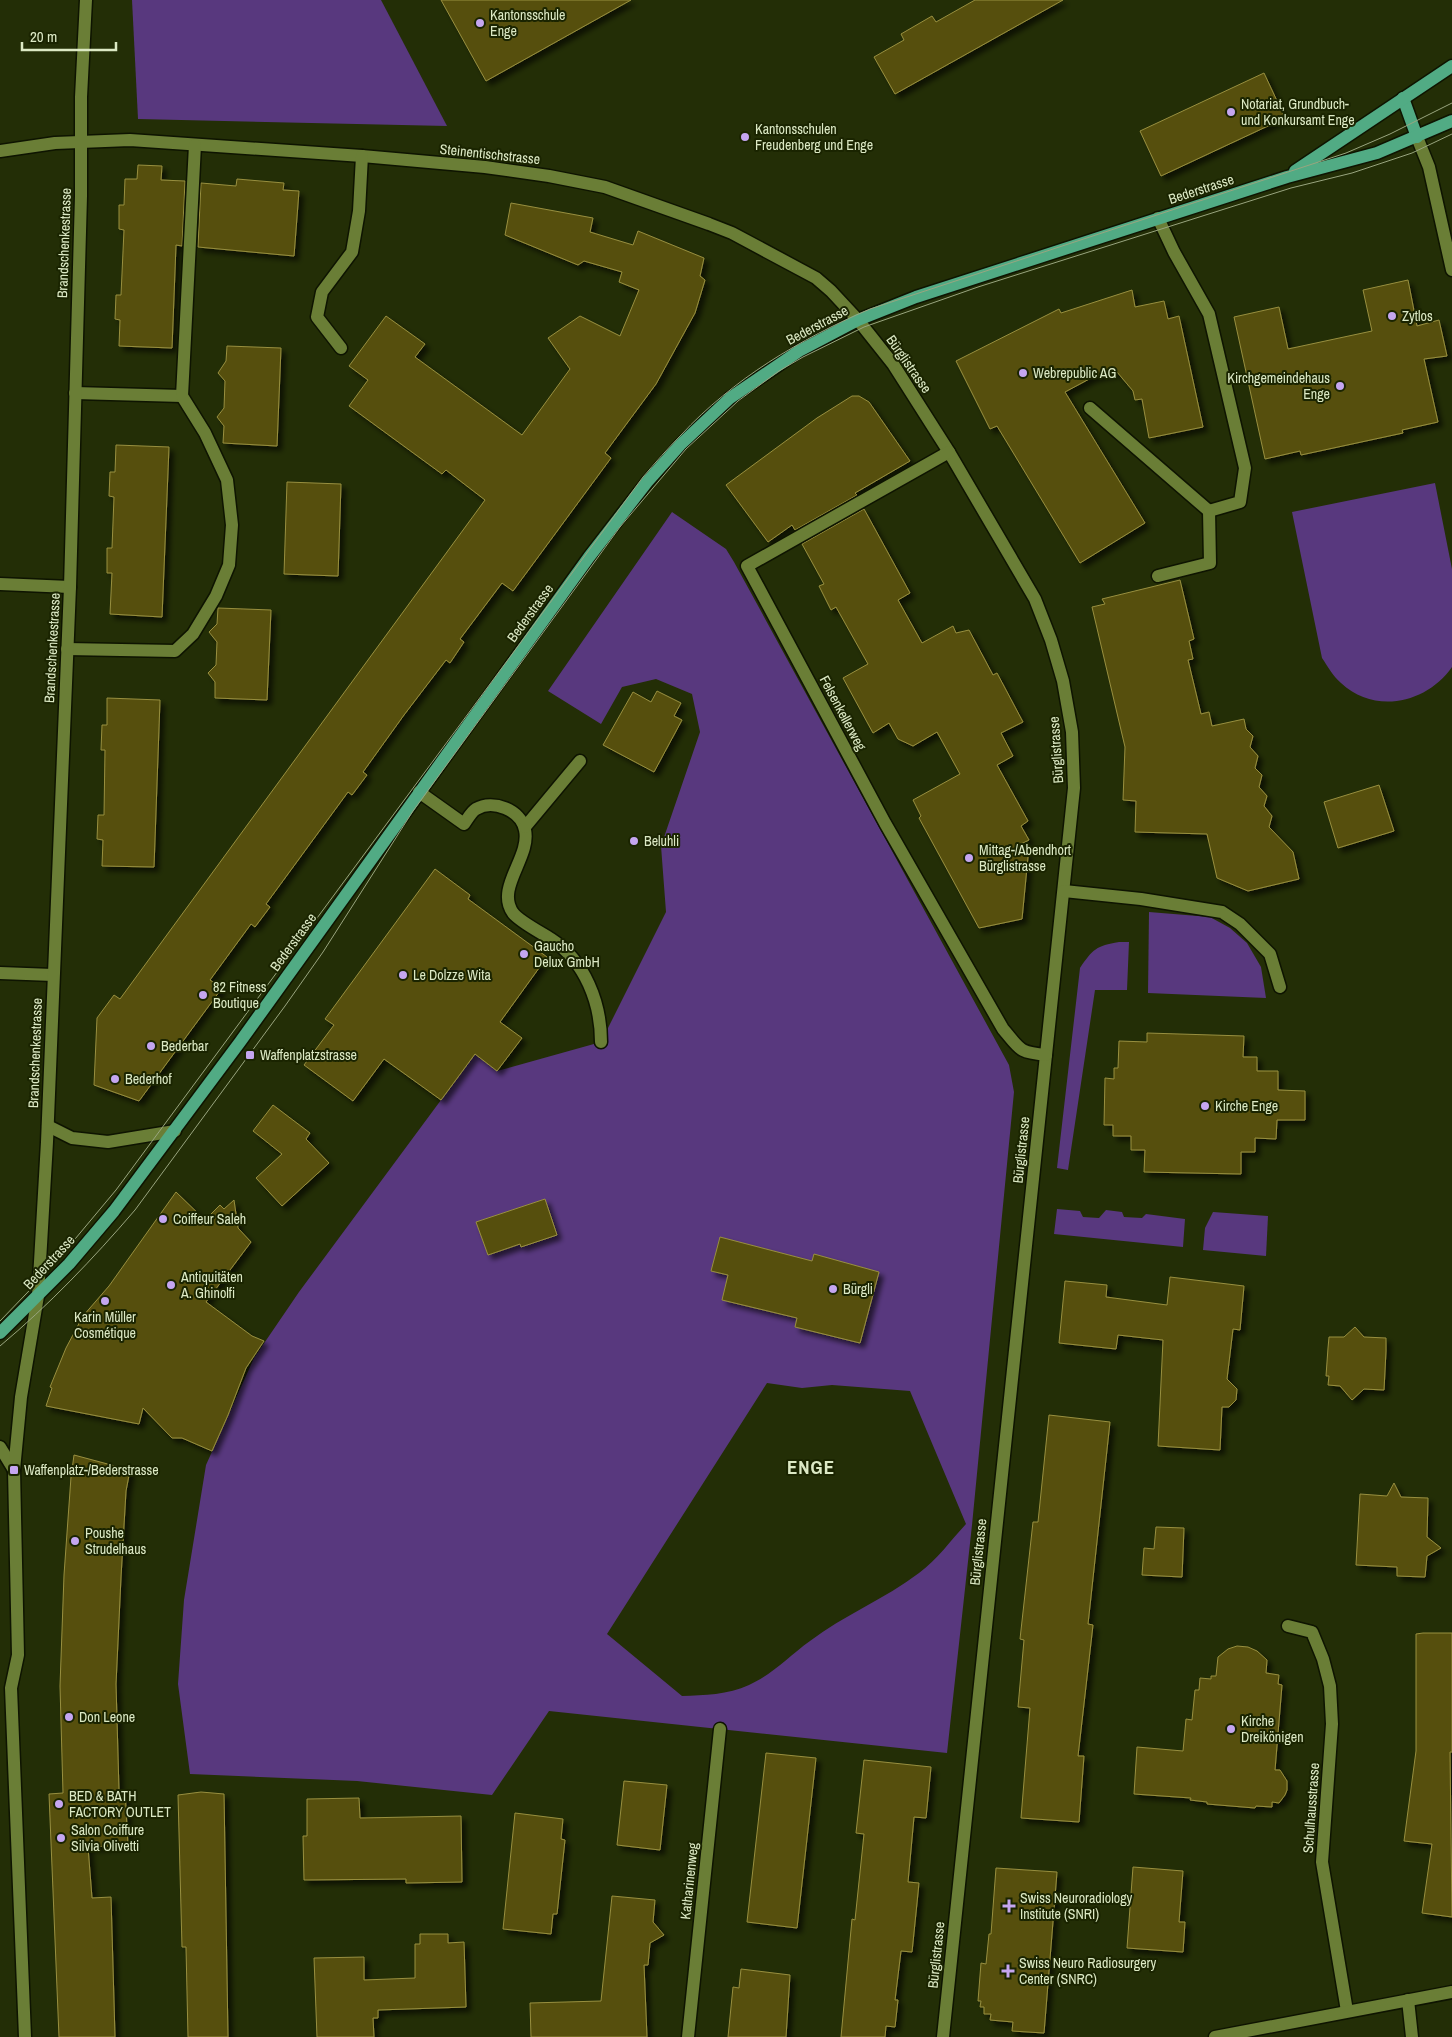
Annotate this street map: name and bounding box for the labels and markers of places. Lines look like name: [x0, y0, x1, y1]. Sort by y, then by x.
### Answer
place label: Kantonsschule Enge: [490, 6, 565, 40]
marker: Kantonsschule Enge: [474, 17, 486, 29]
place label: Notariat, Grundbuch- und Konkursamt Enge: [1241, 95, 1355, 129]
marker: Notariat, Grundbuch- und Konkursamt Enge: [1225, 106, 1237, 118]
place label: Kantonsschulen Freudenberg und Enge: [755, 120, 873, 154]
marker: Kantonsschulen Freudenberg und Enge: [739, 131, 751, 143]
place label: Zytlos: [1402, 307, 1433, 325]
marker: Zytlos: [1386, 310, 1398, 322]
place label: Webrepublic AG: [1033, 364, 1116, 382]
marker: Webrepublic AG: [1017, 367, 1029, 379]
place label: Kirchgemeindehaus Enge: [1227, 369, 1330, 403]
marker: Kirchgemeindehaus Enge: [1334, 380, 1346, 392]
place label: Beluhli: [644, 832, 679, 850]
marker: Beluhli: [628, 835, 640, 847]
place label: Mittag-/Abendhort Bürglistrasse: [979, 841, 1071, 875]
marker: Mittag-/Abendhort Bürglistrasse: [963, 852, 975, 864]
place label: Gaucho Delux GmbH: [534, 937, 600, 971]
marker: Gaucho Delux GmbH: [518, 948, 530, 960]
place label: Le Dolzze Wita: [413, 966, 491, 984]
marker: Le Dolzze Wita: [397, 969, 409, 981]
place label: 82 Fitness Boutique: [213, 978, 267, 1012]
marker: 82 Fitness Boutique: [197, 989, 209, 1001]
place label: Bederbar: [161, 1037, 208, 1055]
marker: Bederbar: [145, 1040, 157, 1052]
place label: Waffenplatzstrasse: [260, 1046, 357, 1064]
marker: Waffenplatzstrasse: [244, 1049, 256, 1061]
place label: Bederhof: [125, 1070, 172, 1088]
marker: Bederhof: [109, 1073, 121, 1085]
place label: Kirche Enge: [1215, 1097, 1278, 1115]
marker: Kirche Enge: [1199, 1100, 1211, 1112]
place label: Coiffeur Saleh: [173, 1210, 246, 1228]
marker: Coiffeur Saleh: [157, 1213, 169, 1225]
place label: Antiquitäten A. Ghinolfi: [180, 1268, 243, 1302]
marker: Antiquitäten A. Ghinolfi: [165, 1279, 177, 1291]
place label: Bürgli: [843, 1280, 873, 1298]
marker: Bürgli: [827, 1283, 839, 1295]
marker: Karin Müller Cosmétique: [99, 1295, 111, 1307]
place label: Karin Müller Cosmétique: [74, 1308, 136, 1342]
place label: Waffenplatz-/Bederstrasse: [24, 1461, 159, 1479]
marker: Waffenplatz-/Bederstrasse: [8, 1464, 20, 1476]
place label: Poushe Strudelhaus: [85, 1524, 147, 1558]
marker: Poushe Strudelhaus: [69, 1535, 81, 1547]
place label: Don Leone: [79, 1708, 135, 1726]
marker: Don Leone: [63, 1711, 75, 1723]
place label: Kirche Dreikönigen: [1241, 1712, 1304, 1746]
marker: Kirche Dreikönigen: [1225, 1723, 1237, 1735]
place label: BED & BATH FACTORY OUTLET: [69, 1787, 171, 1821]
marker: BED & BATH FACTORY OUTLET: [53, 1798, 65, 1810]
place label: Salon Coiffure Silvia Olivetti: [71, 1821, 144, 1855]
marker: Salon Coiffure Silvia Olivetti: [55, 1832, 67, 1844]
place label: Swiss Neuroradiology Institute (SNRI): [1020, 1889, 1133, 1923]
marker: Swiss Neuroradiology Institute (SNRI): [1002, 1899, 1016, 1913]
place label: Swiss Neuro Radiosurgery Center (SNRC): [1019, 1954, 1156, 1988]
marker: Swiss Neuro Radiosurgery Center (SNRC): [1001, 1964, 1015, 1978]

